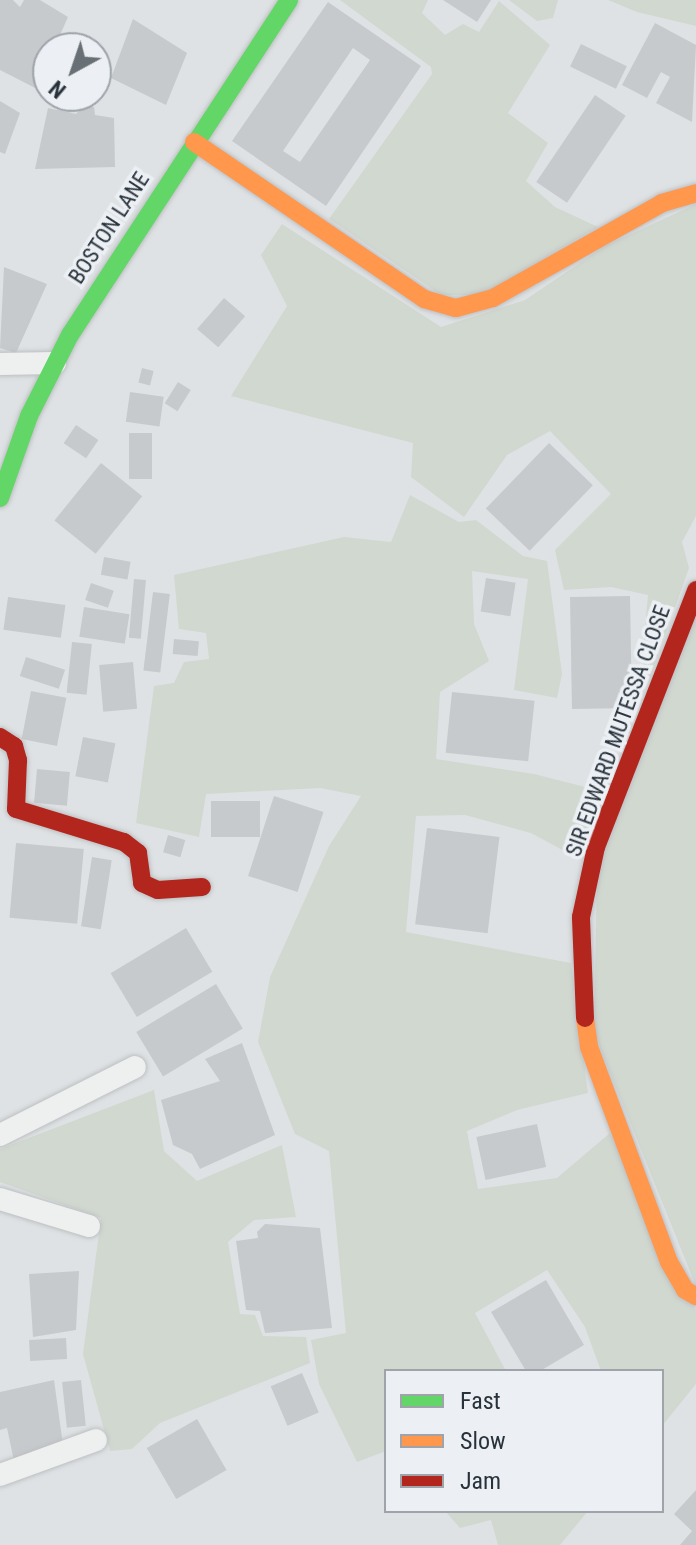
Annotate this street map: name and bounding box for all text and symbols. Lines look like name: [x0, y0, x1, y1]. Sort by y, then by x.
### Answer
north arrow: [32, 32, 112, 112]
text: N: [44, 75, 71, 103]
street label: BOSTON LANE: [63, 167, 155, 289]
street label: SIR EDWARD MUTESSA CLOSE: [560, 602, 676, 860]
legend: [384, 1369, 664, 1513]
text: Fast: [460, 1387, 501, 1415]
text: Slow: [460, 1427, 506, 1455]
text: Jam: [460, 1467, 501, 1495]

